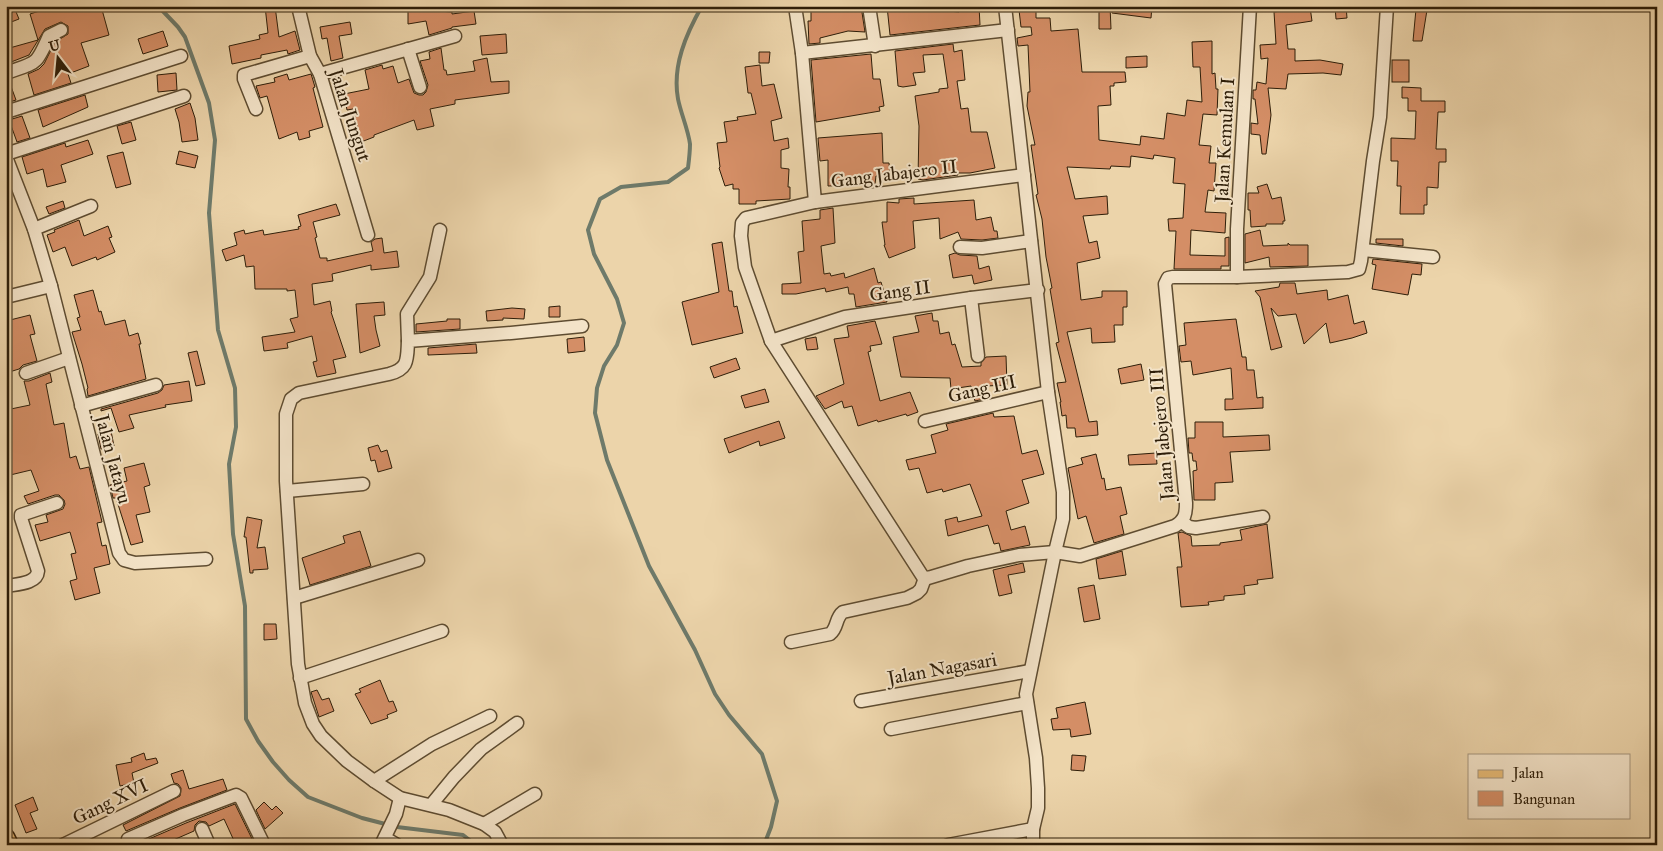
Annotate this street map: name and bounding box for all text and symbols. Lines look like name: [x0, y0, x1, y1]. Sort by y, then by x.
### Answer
north arrow: [32, 32, 82, 82]
text: U: [47, 36, 63, 56]
street label: Jalan Jungut: [323, 64, 376, 165]
street label: Jalan Kemulan I: [1210, 77, 1240, 205]
street label: Gang Jabajero II: [829, 154, 959, 194]
street label: Gang II: [868, 275, 932, 307]
street label: Jalan Jabejero III: [1144, 367, 1180, 503]
street label: Gang III: [946, 369, 1019, 408]
street label: Jalan Jatayu: [89, 410, 136, 507]
street label: Jalan Nagasari: [884, 648, 999, 691]
legend: [1468, 754, 1630, 818]
text: Jalan: [1511, 764, 1544, 783]
street label: Gang XVI: [69, 773, 152, 830]
text: Bangunan: [1513, 790, 1575, 808]

